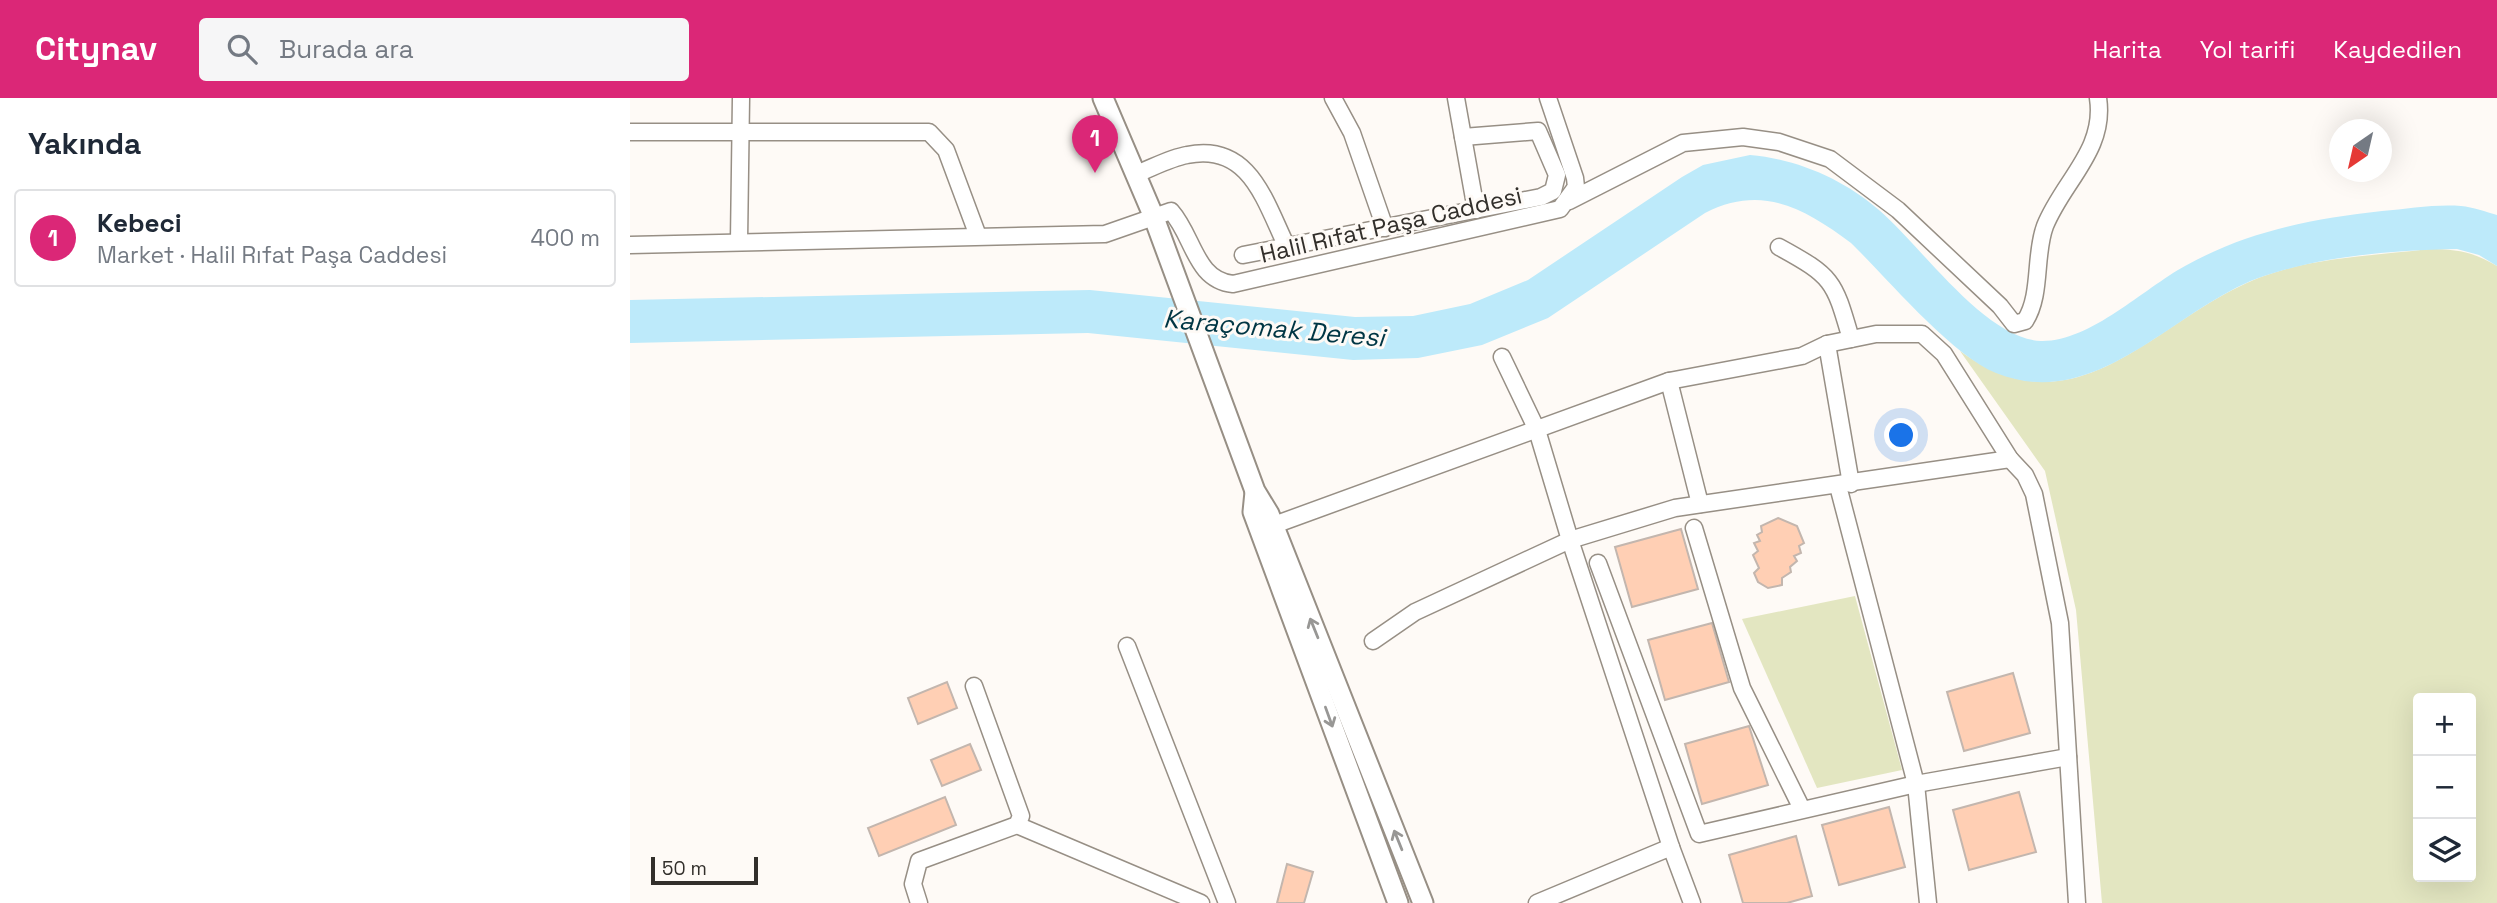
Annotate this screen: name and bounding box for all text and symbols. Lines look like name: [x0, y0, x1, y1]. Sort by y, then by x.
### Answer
search box: [199, 18, 689, 81]
text: Citynav: [35, 28, 157, 70]
icon: search: [223, 30, 261, 68]
text: Burada ara: [279, 32, 414, 66]
text: Harita: [2092, 34, 2162, 65]
text: Yol tarifi: [2200, 34, 2295, 65]
text: Kaydedilen: [2333, 34, 2462, 65]
pin: 1: [1072, 115, 1118, 173]
north arrow: [2329, 119, 2392, 182]
text: Yakında: [28, 124, 141, 163]
street label: Halil Rıfat Paşa Caddesi: [1257, 179, 1525, 270]
text: Kebeci: [97, 206, 182, 240]
text: 1: [48, 223, 58, 253]
text: 400 m: [530, 223, 600, 253]
text: Market · Halil Rıfat Paşa Caddesi: [97, 240, 447, 270]
water label: Karaçomak Deresi: [1162, 301, 1389, 355]
your location: [1884, 418, 1918, 452]
one-way arrow: [1307, 618, 1320, 639]
map controls: [2413, 693, 2476, 882]
button: +: [2413, 693, 2476, 756]
one-way arrow: [1324, 705, 1336, 727]
button: −: [2413, 756, 2476, 819]
button: layers: [2413, 819, 2476, 882]
one-way arrow: [1390, 829, 1403, 851]
scale bar: [651, 854, 758, 886]
text: 50 m: [662, 856, 707, 881]

